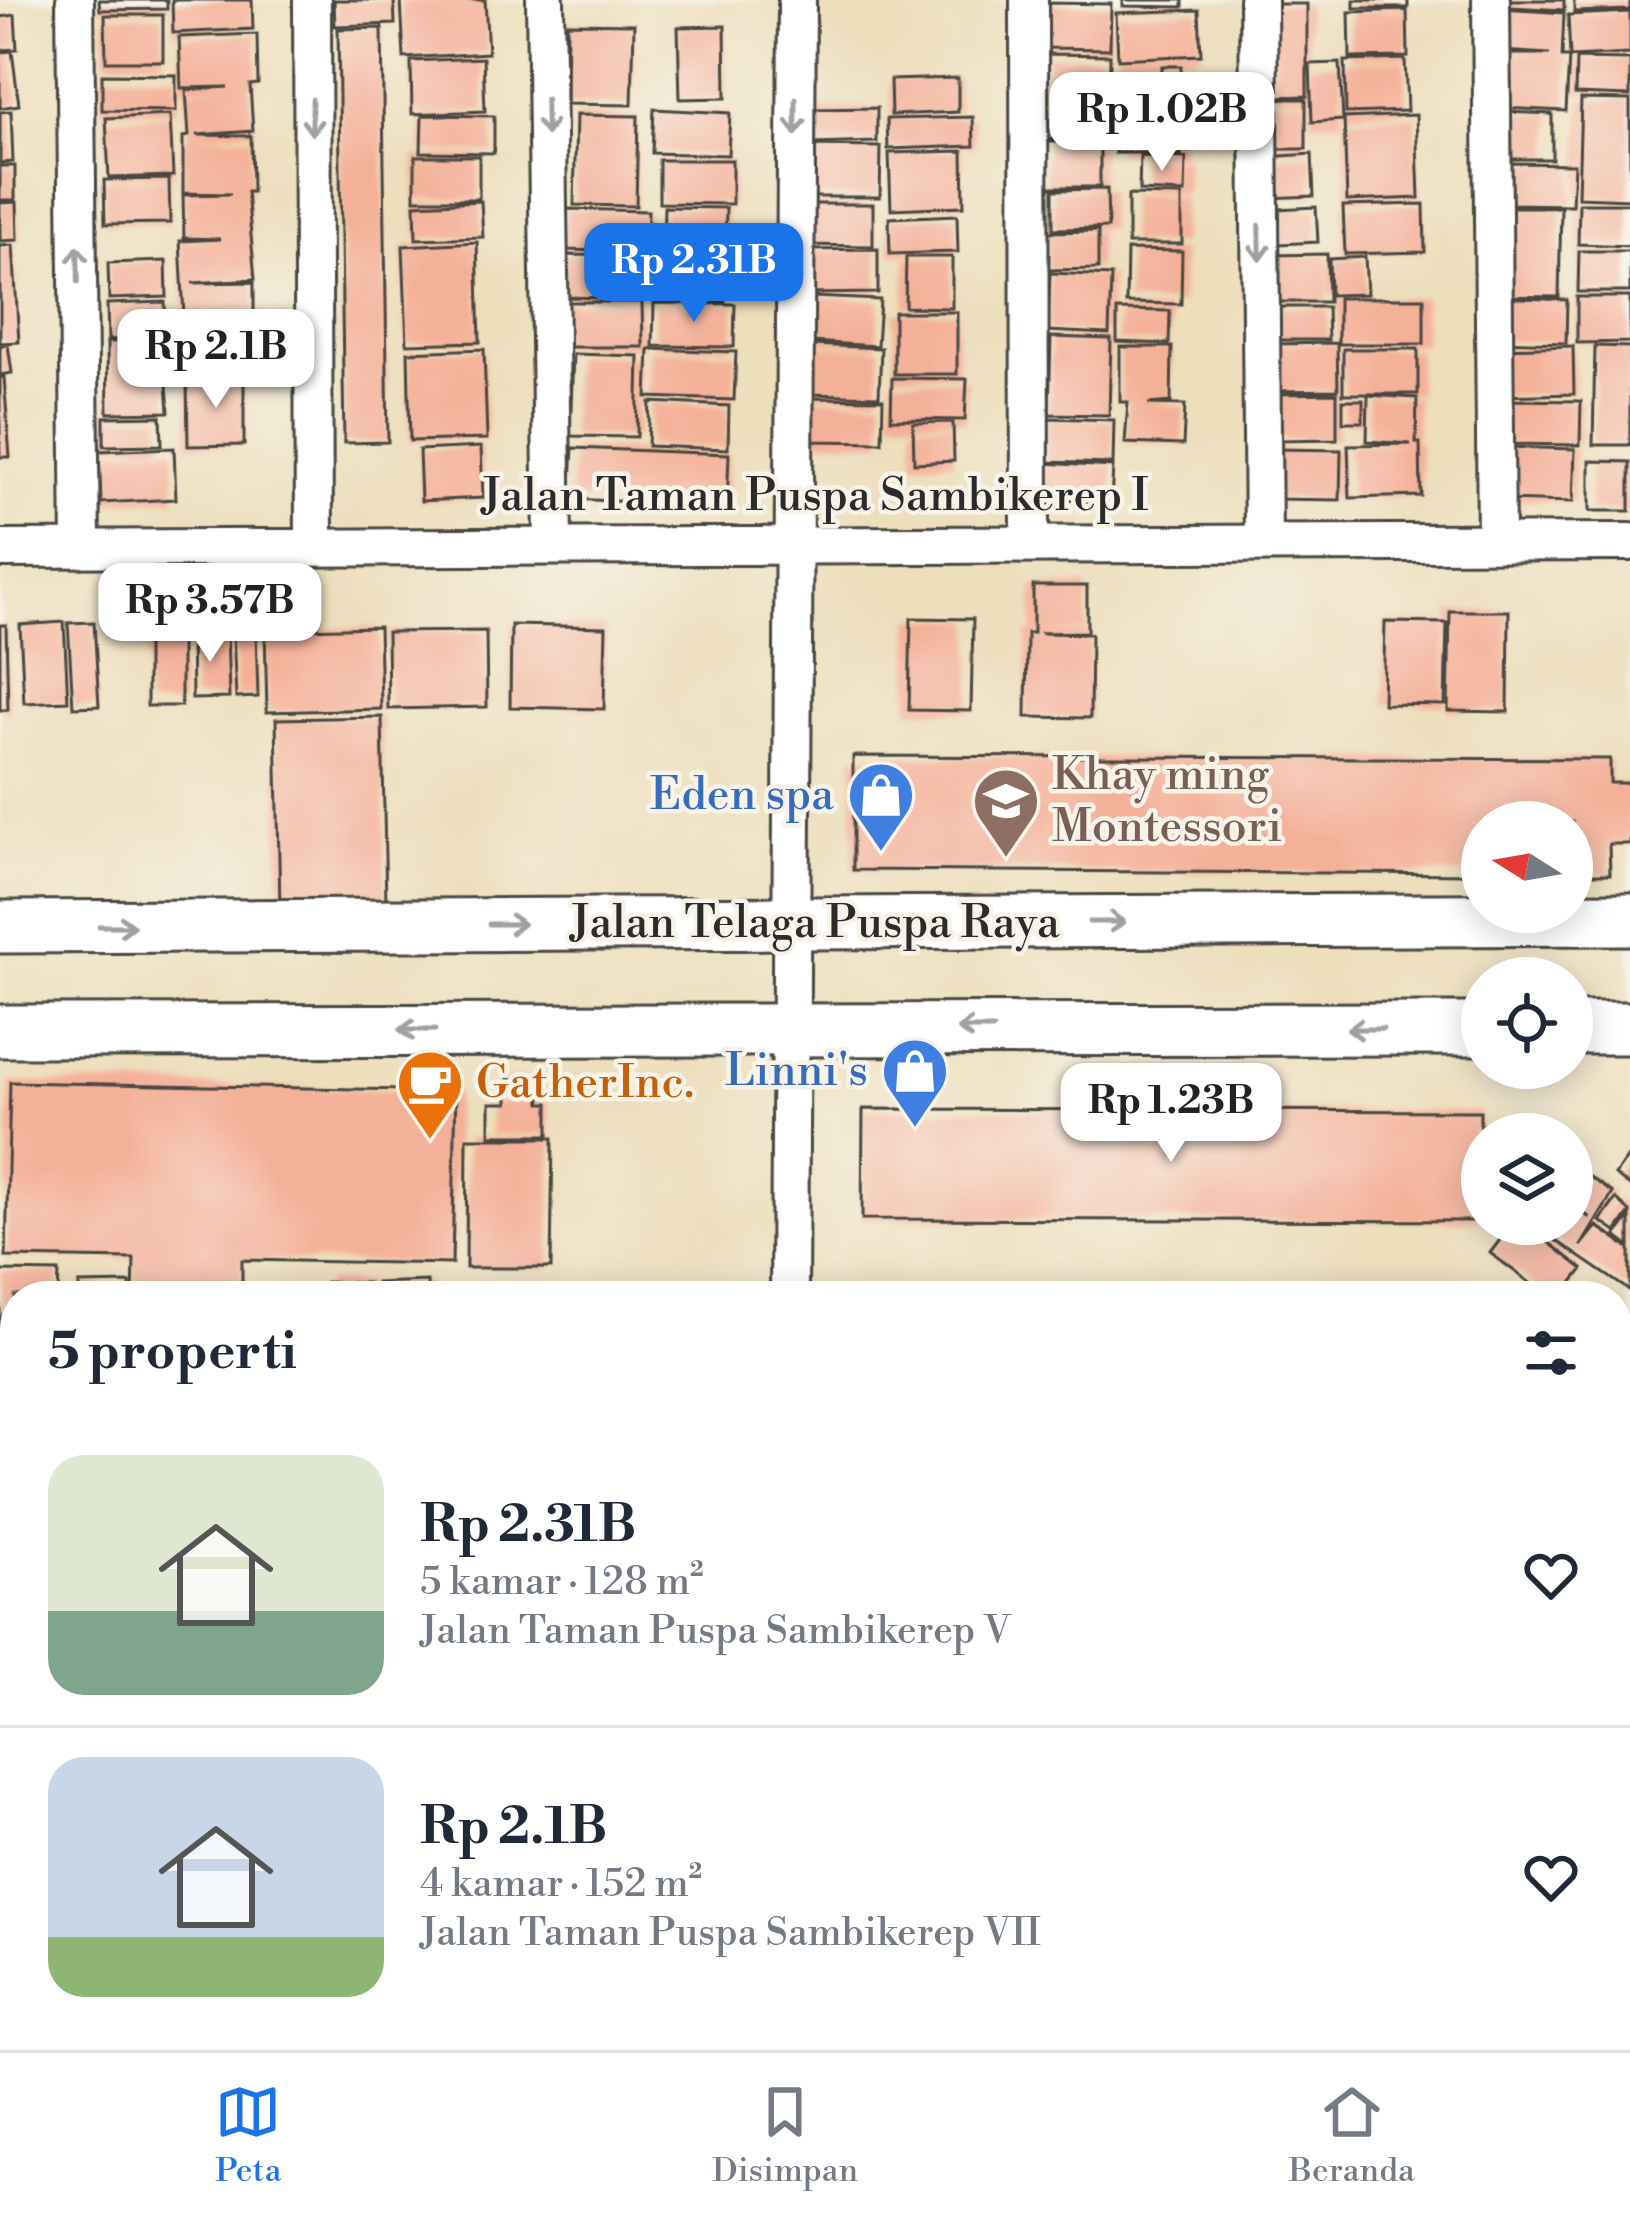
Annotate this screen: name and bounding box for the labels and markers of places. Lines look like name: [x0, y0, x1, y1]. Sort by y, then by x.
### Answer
pin: Rp 1.02B: [1038, 72, 1286, 174]
pin: Rp 2.31B: [570, 223, 818, 325]
pin: Rp 2.1B: [105, 309, 327, 411]
pin: Rp 3.57B: [86, 563, 334, 665]
place label: Khay ming Montessori: [1052, 747, 1282, 856]
shop icon: Eden spa: [846, 760, 916, 854]
school or university icon: Khay ming Montessori: [971, 766, 1041, 860]
place label: Eden spa: [650, 767, 834, 824]
shop icon: Linni's: [880, 1036, 950, 1130]
place label: Linni's: [725, 1043, 868, 1100]
cafe icon: GatherInc.: [395, 1048, 465, 1142]
place label: GatherInc.: [476, 1055, 694, 1112]
pin: Rp 1.23B: [1047, 1063, 1295, 1165]

